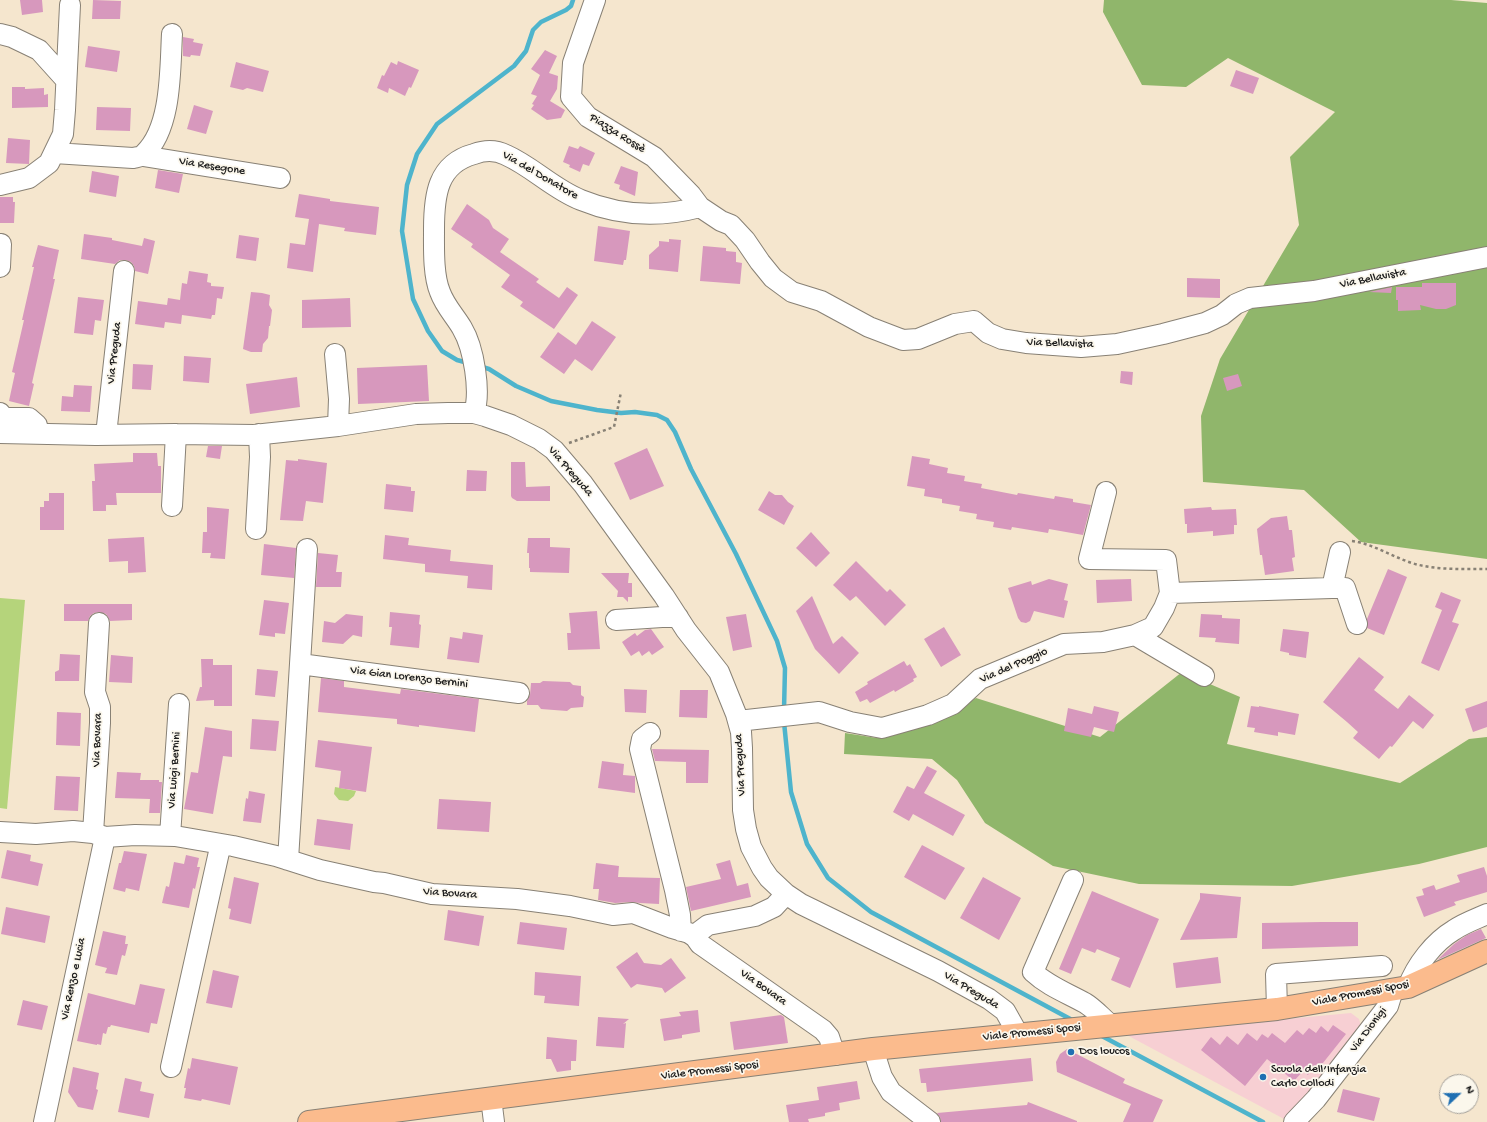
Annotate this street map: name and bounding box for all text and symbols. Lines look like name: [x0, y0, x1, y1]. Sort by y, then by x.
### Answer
street label: Piazza Rossè: [586, 111, 648, 157]
street label: Via del Donatore: [499, 148, 581, 204]
street label: Via Resegone: [178, 155, 246, 179]
street label: Via Bellavista: [1339, 266, 1407, 292]
street label: Via Preguda: [105, 321, 125, 385]
street label: Via Bellavista: [1026, 336, 1094, 352]
street label: Via Preguda: [544, 444, 596, 500]
street label: Via del Poggio: [978, 645, 1050, 687]
street label: Via Gian Lorenzo Bernini: [349, 664, 469, 692]
street label: Via Bovara: [90, 713, 106, 767]
street label: Via Luigi Bernini: [165, 731, 185, 809]
street label: Via Preguda: [732, 734, 750, 796]
street label: Via Bovara: [423, 885, 477, 903]
street label: Via Renzo e Lucia: [58, 937, 90, 1021]
street label: Via Bovara: [737, 967, 789, 1009]
street label: Via Preguda: [941, 969, 1001, 1013]
street label: Viale Promessi Sposi: [1311, 978, 1411, 1010]
street label: Via Dionigi: [1347, 1004, 1391, 1056]
street label: Viale Promessi Sposi: [982, 1021, 1082, 1045]
place label: Dos loucos: [1079, 1045, 1130, 1059]
marker: Dos loucos: [1066, 1047, 1076, 1057]
street label: Viale Promessi Sposi: [660, 1058, 760, 1084]
place label: Scuola dell’Infanzia Carlo Collodi: [1271, 1063, 1366, 1091]
marker: Scuola dell’Infanzia Carlo Collodi: [1258, 1072, 1268, 1082]
north arrow: [1439, 1074, 1479, 1114]
text: N: [1462, 1084, 1476, 1095]

